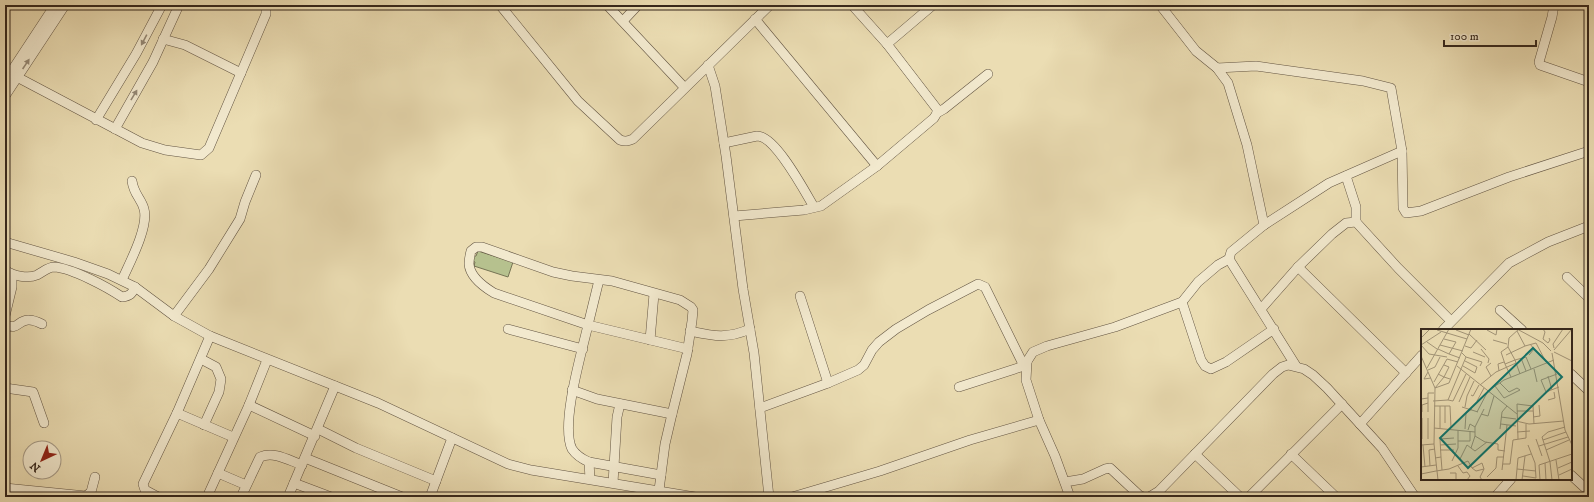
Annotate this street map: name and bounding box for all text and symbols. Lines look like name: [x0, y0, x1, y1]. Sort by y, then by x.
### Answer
scale bar: [1444, 22, 1536, 48]
text: 100 m: [1450, 29, 1479, 44]
one-way arrow: [141, 34, 147, 46]
one-way arrow: [22, 58, 30, 69]
one-way arrow: [130, 90, 138, 100]
inset map: [1421, 329, 1572, 480]
north arrow: [22, 440, 62, 480]
text: N: [28, 458, 44, 475]

